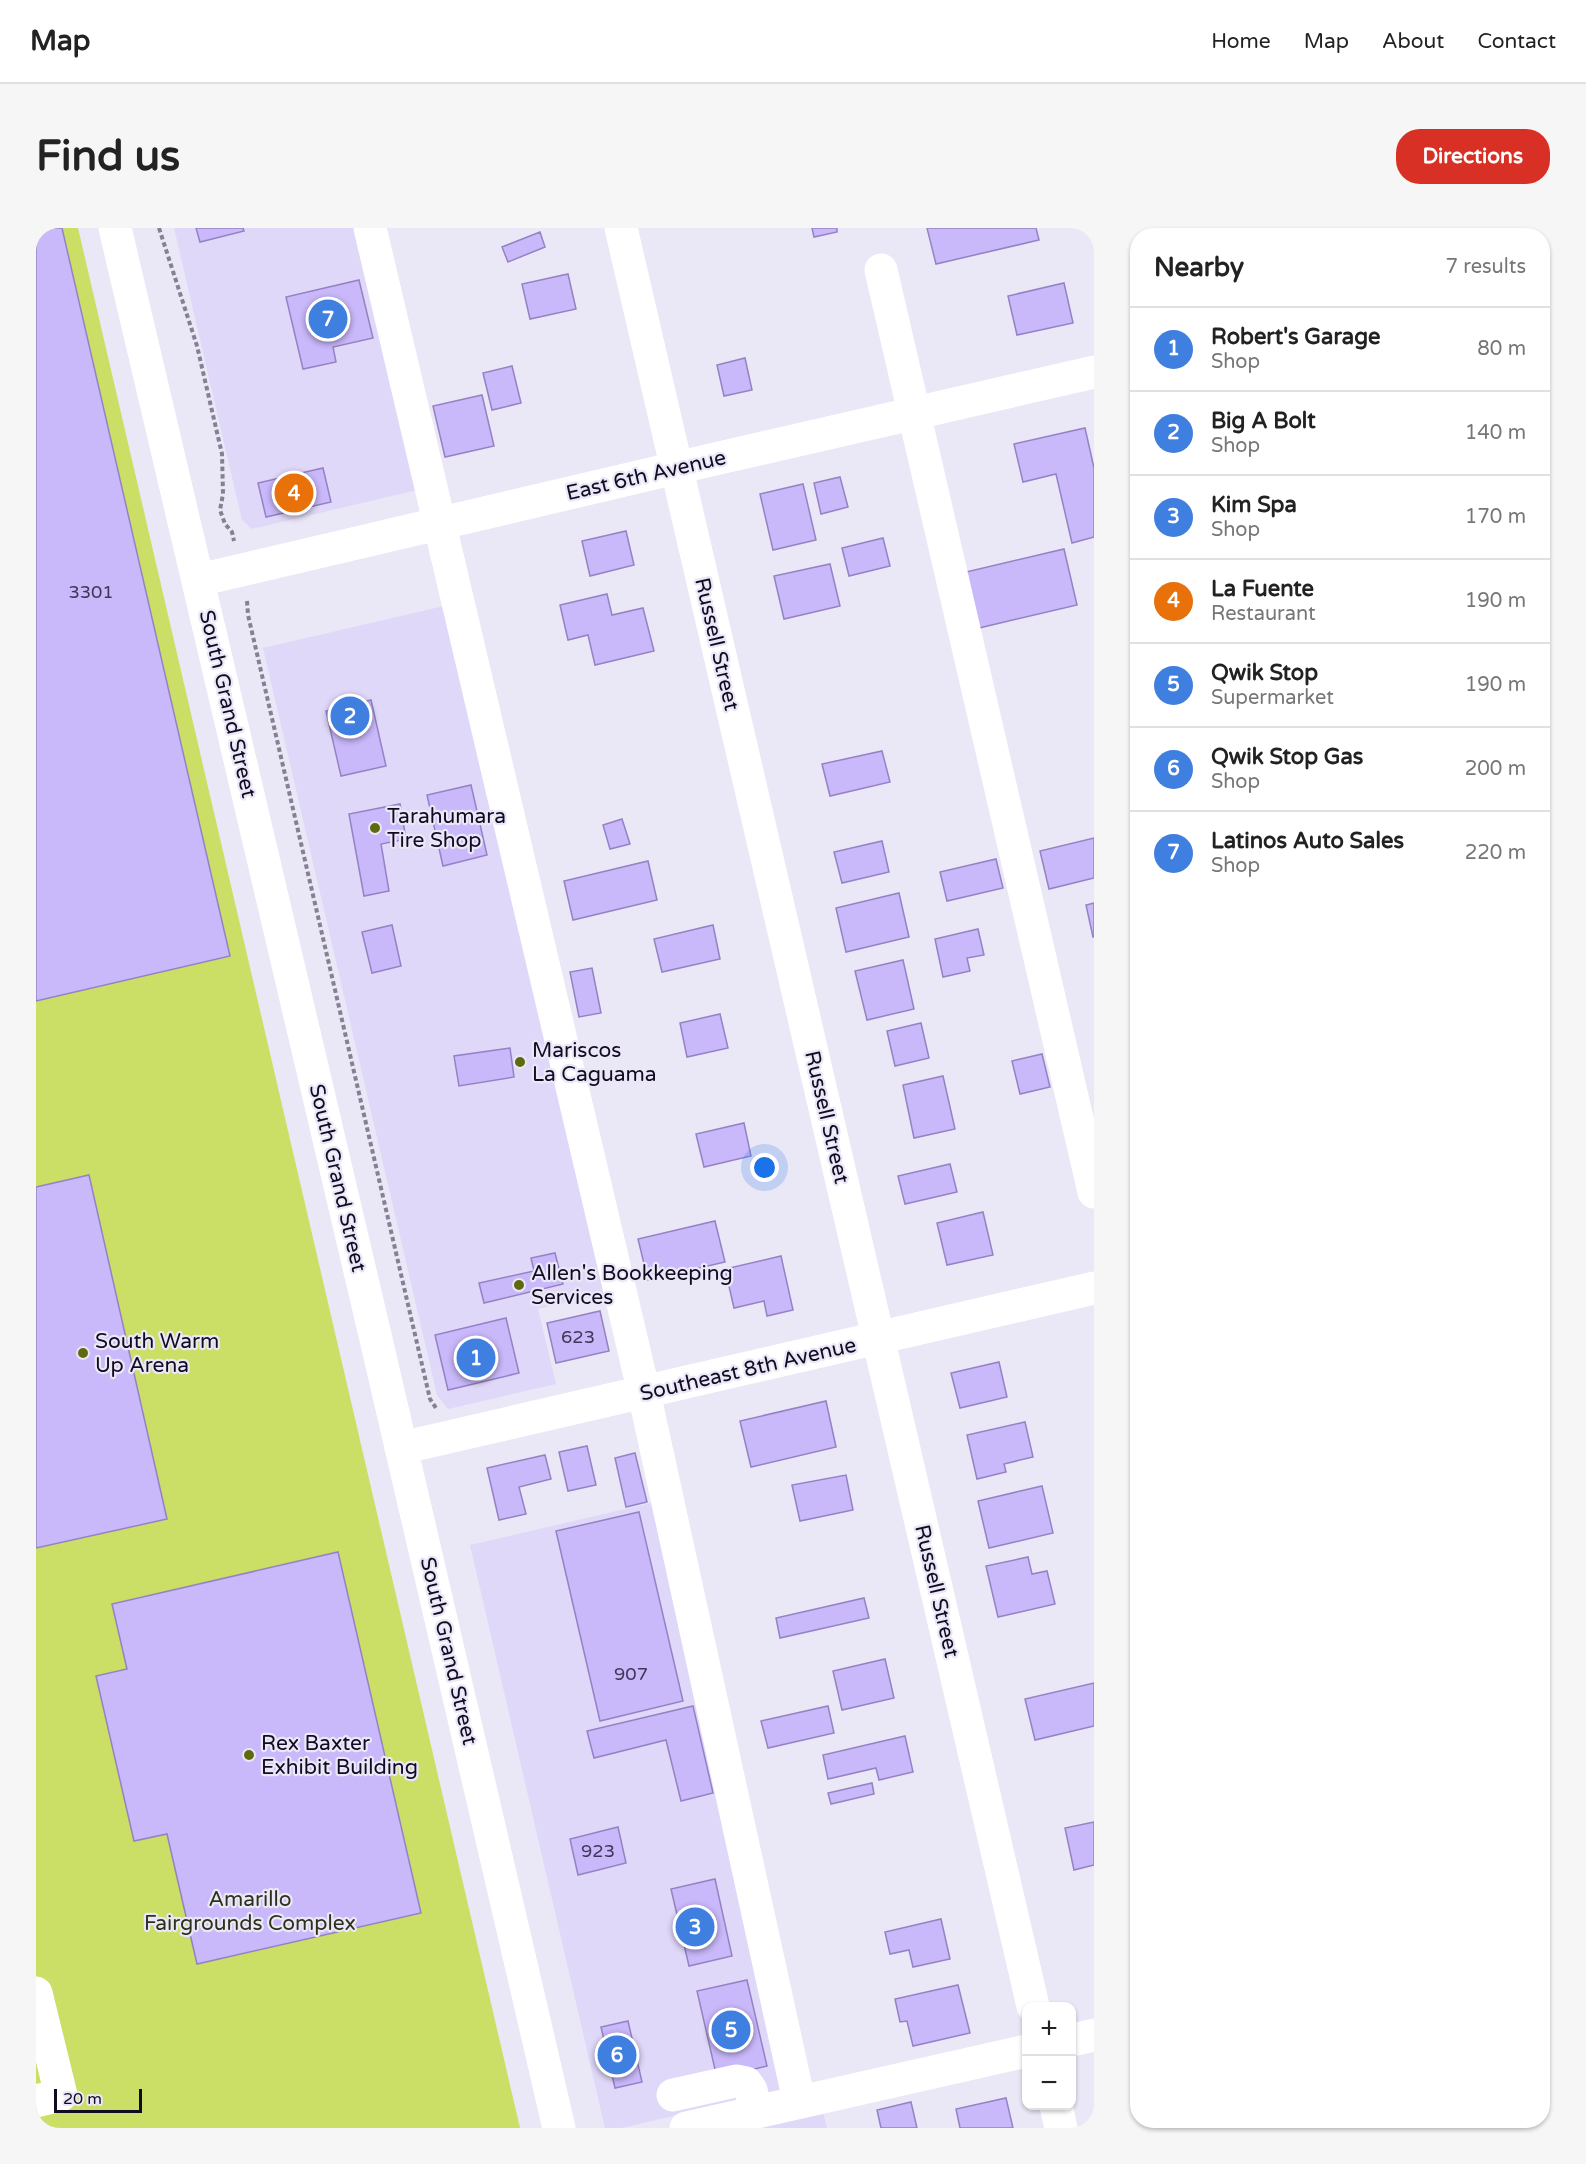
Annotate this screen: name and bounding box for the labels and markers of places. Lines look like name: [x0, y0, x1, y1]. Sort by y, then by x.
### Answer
pin: 7: [308, 296, 348, 341]
pin: 4: [274, 470, 314, 516]
pin: 2: [330, 694, 370, 738]
place label: Tarahumara Tire Shop: [387, 804, 506, 853]
marker: Tarahumara Tire Shop: [368, 821, 382, 835]
place label: Mariscos La Caguama: [532, 1038, 657, 1087]
marker: Mariscos La Caguama: [513, 1055, 527, 1069]
place label: Allen's Bookkeeping Services: [531, 1261, 733, 1310]
marker: Allen's Bookkeeping Services: [512, 1278, 526, 1292]
place label: South Warm Up Arena: [95, 1329, 219, 1378]
pin: 1: [456, 1336, 496, 1380]
marker: South Warm Up Arena: [76, 1346, 90, 1360]
place label: Rex Baxter Exhibit Building: [261, 1731, 418, 1780]
marker: Rex Baxter Exhibit Building: [242, 1748, 256, 1762]
pin: 3: [676, 1904, 714, 1950]
pin: 5: [712, 2008, 750, 2052]
pin: 6: [598, 2032, 636, 2078]

